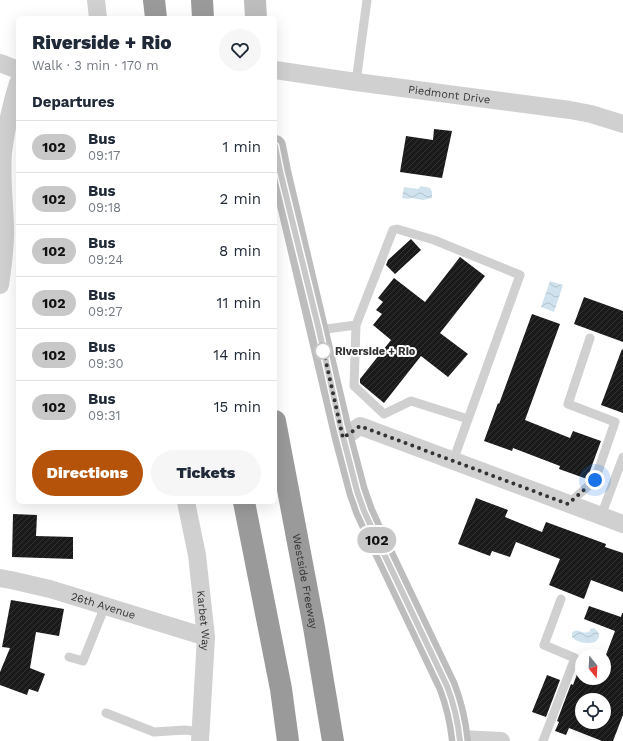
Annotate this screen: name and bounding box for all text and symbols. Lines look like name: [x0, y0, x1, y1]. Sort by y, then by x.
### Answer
button: heart: [219, 29, 261, 71]
text: Riverside + Rio: [32, 31, 172, 54]
text: Walk · 3 min · 170 m: [32, 58, 159, 73]
street label: Piedmont Drive: [407, 83, 491, 107]
text: Departures: [32, 93, 115, 111]
text: Bus: [88, 130, 116, 148]
text: 1 min: [222, 138, 261, 156]
text: 102: [42, 139, 66, 155]
text: 09:17: [88, 148, 120, 163]
text: Bus: [88, 182, 116, 200]
text: 2 min: [220, 190, 261, 208]
text: 102: [42, 191, 66, 207]
text: 09:18: [88, 200, 121, 215]
text: Bus: [88, 234, 116, 252]
text: 8 min: [219, 242, 261, 260]
text: 102: [42, 243, 66, 259]
text: 09:24: [88, 252, 123, 267]
text: Bus: [88, 286, 116, 304]
text: 11 min: [217, 294, 261, 312]
text: 102: [42, 295, 66, 311]
text: 09:27: [88, 304, 123, 319]
text: Bus: [88, 338, 116, 356]
marker: Riverside + Rio: [314, 342, 332, 360]
place label: Riverside + Rio: [335, 345, 416, 358]
text: 14 min: [213, 346, 261, 364]
text: 102: [42, 347, 66, 363]
text: 09:30: [88, 356, 124, 371]
text: Bus: [88, 390, 116, 408]
text: 15 min: [214, 398, 261, 416]
text: 102: [42, 399, 66, 415]
text: 09:31: [88, 408, 121, 423]
button: Directions: [32, 450, 143, 496]
button: Tickets: [151, 450, 261, 496]
your location: [585, 470, 605, 490]
line badge: 102: [354, 527, 400, 553]
text: 102: [365, 532, 389, 548]
street label: Westside Freeway: [289, 533, 320, 630]
street label: 26th Avenue: [69, 590, 137, 622]
street label: Karbet Way: [194, 590, 212, 651]
north arrow: [575, 649, 611, 685]
map controls: [575, 649, 611, 729]
button: locate: [575, 693, 611, 729]

